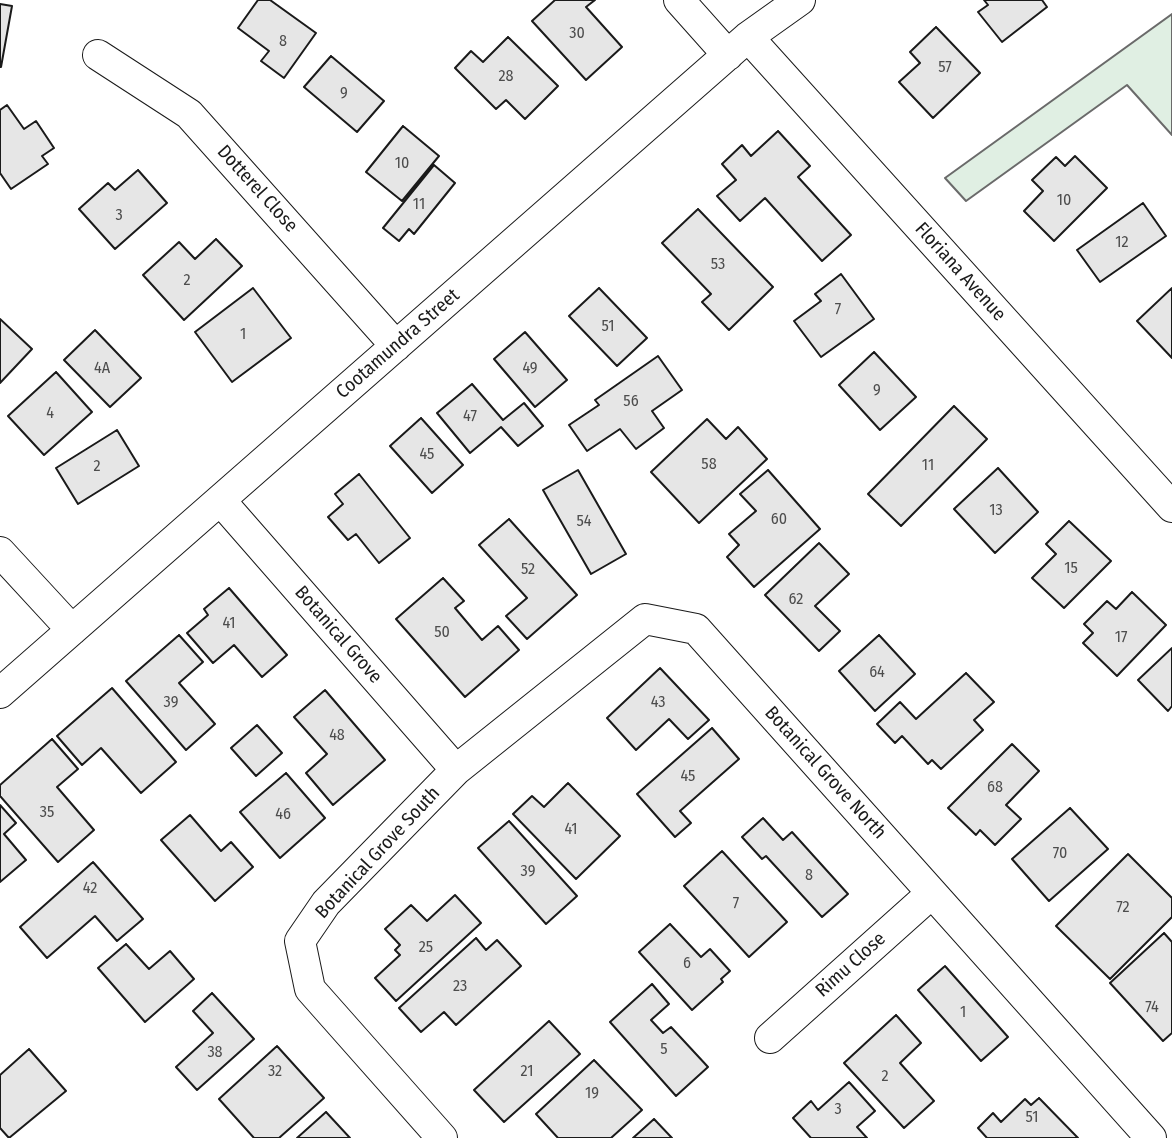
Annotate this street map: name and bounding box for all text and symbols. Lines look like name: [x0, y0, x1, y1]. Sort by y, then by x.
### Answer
house number: 30: [569, 24, 585, 44]
house number: 8: [279, 32, 287, 52]
house number: 57: [938, 58, 952, 78]
house number: 28: [498, 67, 514, 87]
house number: 9: [340, 84, 348, 104]
street label: Dotterel Close: [212, 141, 302, 237]
house number: 10: [395, 154, 409, 174]
house number: 10: [1057, 191, 1071, 211]
house number: 11: [413, 195, 425, 215]
house number: 3: [115, 206, 123, 226]
street label: Floriana Avenue: [910, 218, 1010, 326]
house number: 12: [1115, 233, 1129, 253]
house number: 53: [711, 255, 725, 275]
house number: 2: [183, 271, 191, 291]
street label: Cootamundra Street: [332, 284, 464, 404]
house number: 7: [835, 300, 841, 320]
house number: 51: [602, 317, 614, 337]
house number: 1: [240, 325, 246, 345]
house number: 4A: [94, 359, 110, 379]
house number: 49: [522, 359, 538, 379]
house number: 9: [873, 381, 881, 401]
house number: 56: [623, 392, 639, 412]
house number: 4: [46, 404, 54, 424]
house number: 47: [463, 407, 477, 427]
house number: 45: [420, 445, 434, 465]
house number: 58: [701, 455, 717, 475]
house number: 11: [922, 456, 934, 476]
house number: 2: [93, 457, 101, 477]
house number: 13: [989, 501, 1003, 521]
house number: 60: [771, 510, 787, 530]
house number: 54: [576, 512, 592, 532]
house number: 15: [1064, 559, 1078, 579]
house number: 52: [521, 560, 535, 580]
street label: Botanical Grove: [289, 582, 387, 688]
house number: 62: [789, 590, 803, 610]
house number: 41: [222, 614, 236, 634]
house number: 50: [434, 623, 450, 643]
house number: 17: [1115, 628, 1127, 648]
house number: 64: [869, 663, 885, 683]
house number: 39: [164, 693, 178, 713]
house number: 43: [651, 693, 665, 713]
street label: Botanical Grove North: [759, 702, 891, 844]
house number: 48: [329, 726, 345, 746]
house number: 45: [681, 767, 695, 787]
house number: 68: [987, 778, 1003, 798]
street label: Botanical Grove South: [311, 782, 445, 924]
house number: 35: [40, 803, 54, 823]
house number: 46: [275, 805, 291, 825]
house number: 41: [564, 820, 578, 840]
house number: 70: [1053, 844, 1067, 864]
house number: 39: [521, 862, 535, 882]
house number: 8: [805, 866, 813, 886]
house number: 42: [83, 879, 97, 899]
house number: 7: [733, 894, 739, 914]
house number: 72: [1116, 898, 1130, 918]
street label: Rimu Close: [811, 928, 891, 1002]
house number: 25: [419, 938, 433, 958]
house number: 6: [683, 954, 691, 974]
house number: 23: [453, 977, 467, 997]
house number: 74: [1145, 998, 1159, 1018]
house number: 1: [960, 1003, 966, 1023]
house number: 5: [660, 1040, 668, 1060]
house number: 38: [207, 1043, 223, 1063]
house number: 32: [268, 1062, 282, 1082]
house number: 21: [521, 1062, 533, 1082]
house number: 2: [881, 1067, 889, 1087]
house number: 19: [585, 1084, 599, 1104]
house number: 3: [834, 1100, 842, 1120]
house number: 51: [1026, 1108, 1038, 1128]

